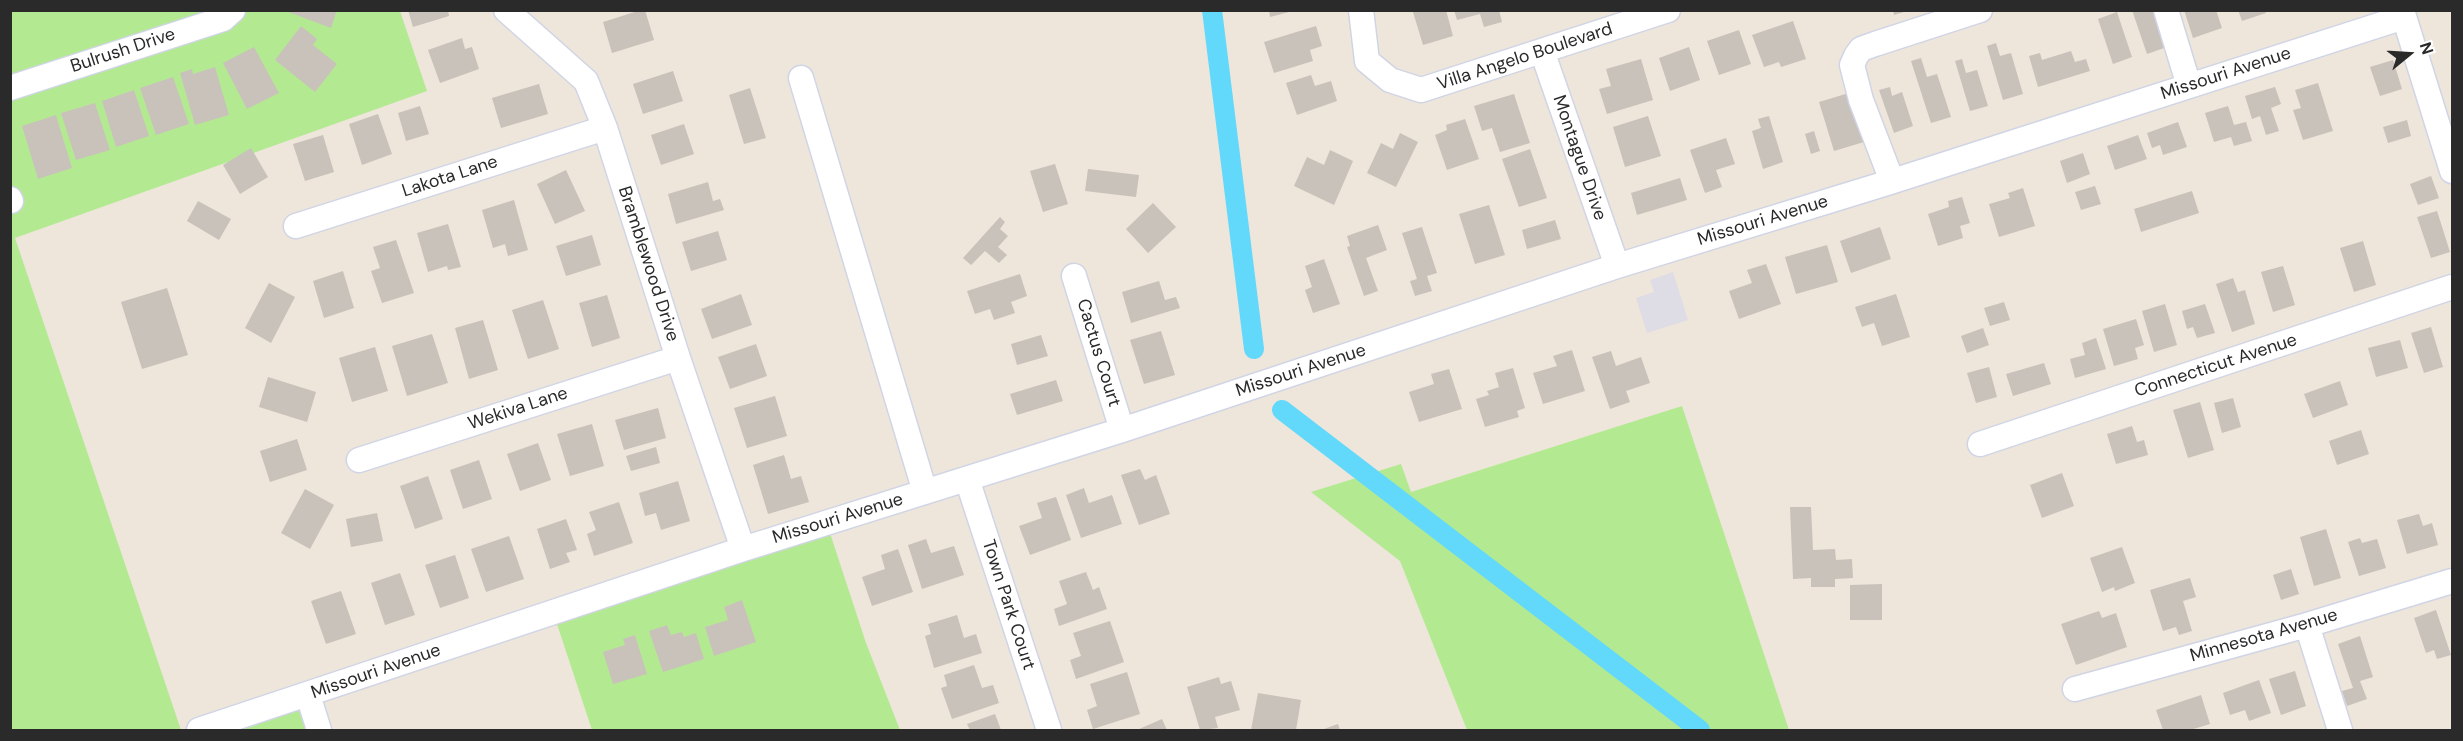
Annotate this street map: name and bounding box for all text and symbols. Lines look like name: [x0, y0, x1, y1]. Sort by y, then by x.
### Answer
street label: Villa Angelo Boulevard: [1435, 18, 1615, 96]
street label: Bulrush Drive: [68, 24, 178, 78]
north arrow: [2379, 24, 2439, 84]
text: N: [2415, 39, 2438, 57]
street label: Missouri Avenue: [2158, 43, 2294, 105]
street label: Montague Drive: [1547, 93, 1611, 223]
street label: Lakota Lane: [399, 151, 501, 203]
street label: Bramblewood Drive: [613, 184, 683, 344]
street label: Missouri Avenue: [1695, 191, 1831, 251]
street label: Cactus Court: [1071, 297, 1125, 409]
street label: Connecticut Avenue: [2132, 330, 2300, 402]
street label: Missouri Avenue: [1233, 340, 1369, 402]
street label: Wekiva Lane: [465, 383, 571, 435]
street label: Missouri Avenue: [770, 489, 906, 549]
street label: Town Park Court: [977, 537, 1039, 673]
street label: Minnesota Avenue: [2188, 605, 2340, 667]
street label: Missouri Avenue: [308, 640, 444, 704]

